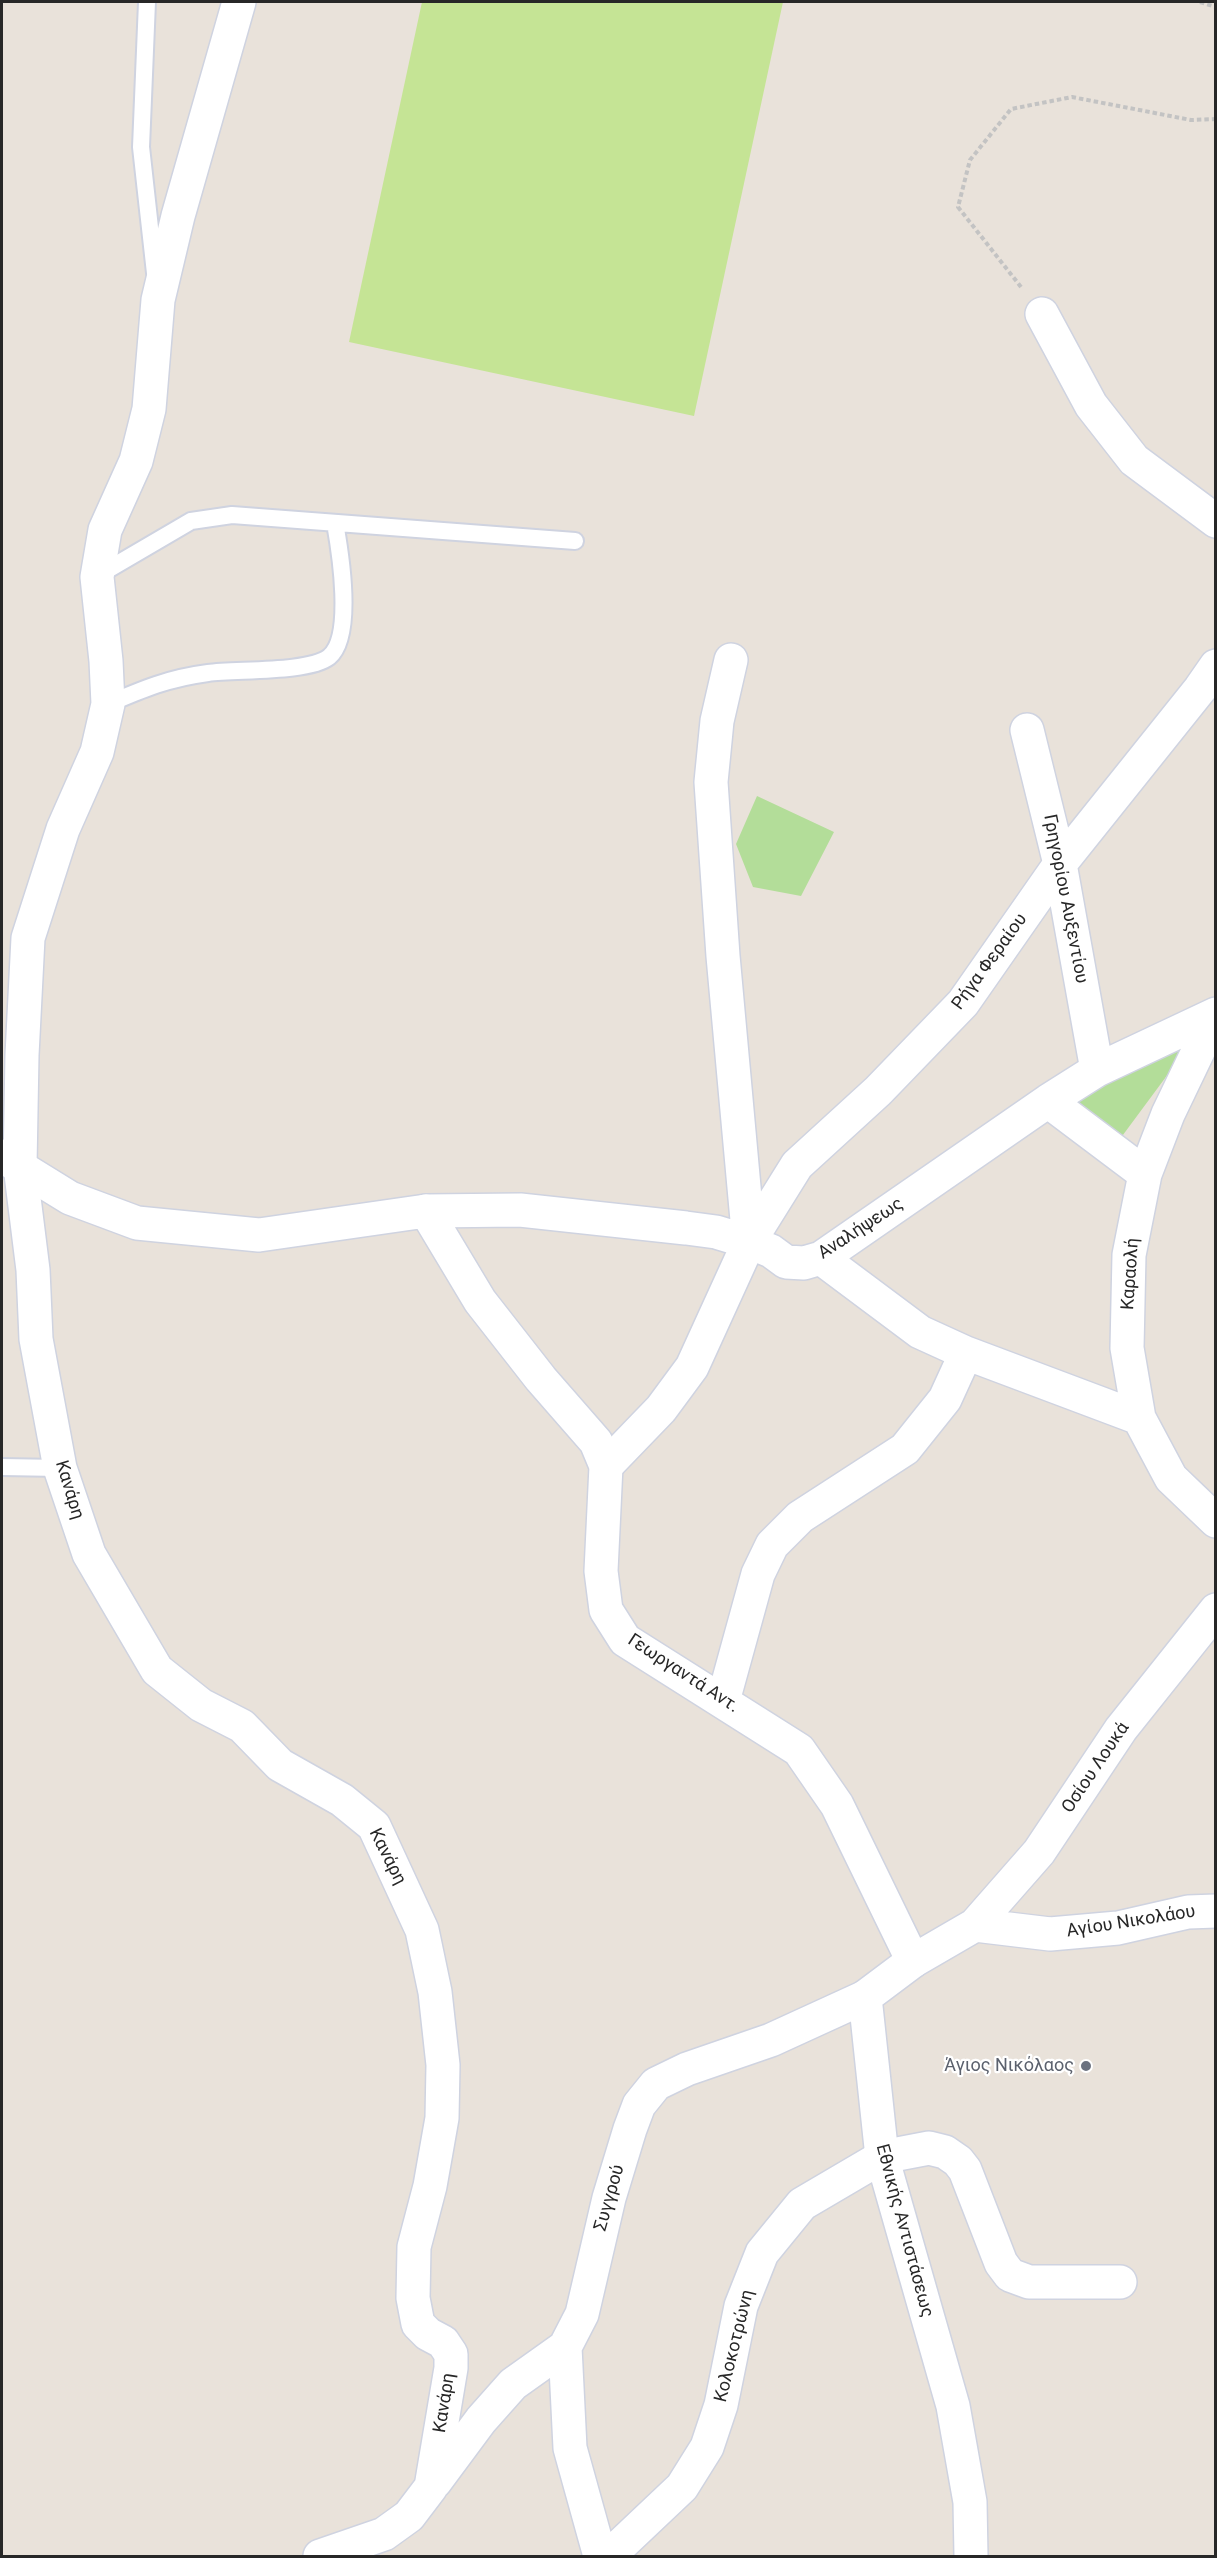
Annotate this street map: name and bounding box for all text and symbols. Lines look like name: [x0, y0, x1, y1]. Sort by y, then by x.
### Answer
street label: Γρηγορίου Αυξεντίου: [1038, 813, 1092, 985]
street label: Ρήγα Φεραίου: [948, 910, 1032, 1014]
street label: Αναλήψεως: [814, 1193, 908, 1265]
street label: Καραολή: [1118, 1237, 1144, 1311]
street label: Κανάρη: [50, 1458, 88, 1522]
street label: Γεωργαντά Αντ.: [623, 1630, 743, 1718]
street label: Οσίου Λουκά: [1058, 1718, 1134, 1818]
street label: Κανάρη: [364, 1825, 410, 1889]
street label: Αγίου Νικολάου: [1065, 1901, 1197, 1943]
place label: Άγιος Νικόλαος: [944, 2055, 1074, 2077]
marker: Άγιος Νικόλαος: [1079, 2059, 1093, 2073]
street label: Εθνικής Αντιστάσεως: [870, 2142, 938, 2320]
street label: Συγγρού: [590, 2162, 630, 2234]
street label: Κολοκοτρώνη: [711, 2288, 759, 2404]
street label: Κανάρη: [430, 2371, 460, 2435]

